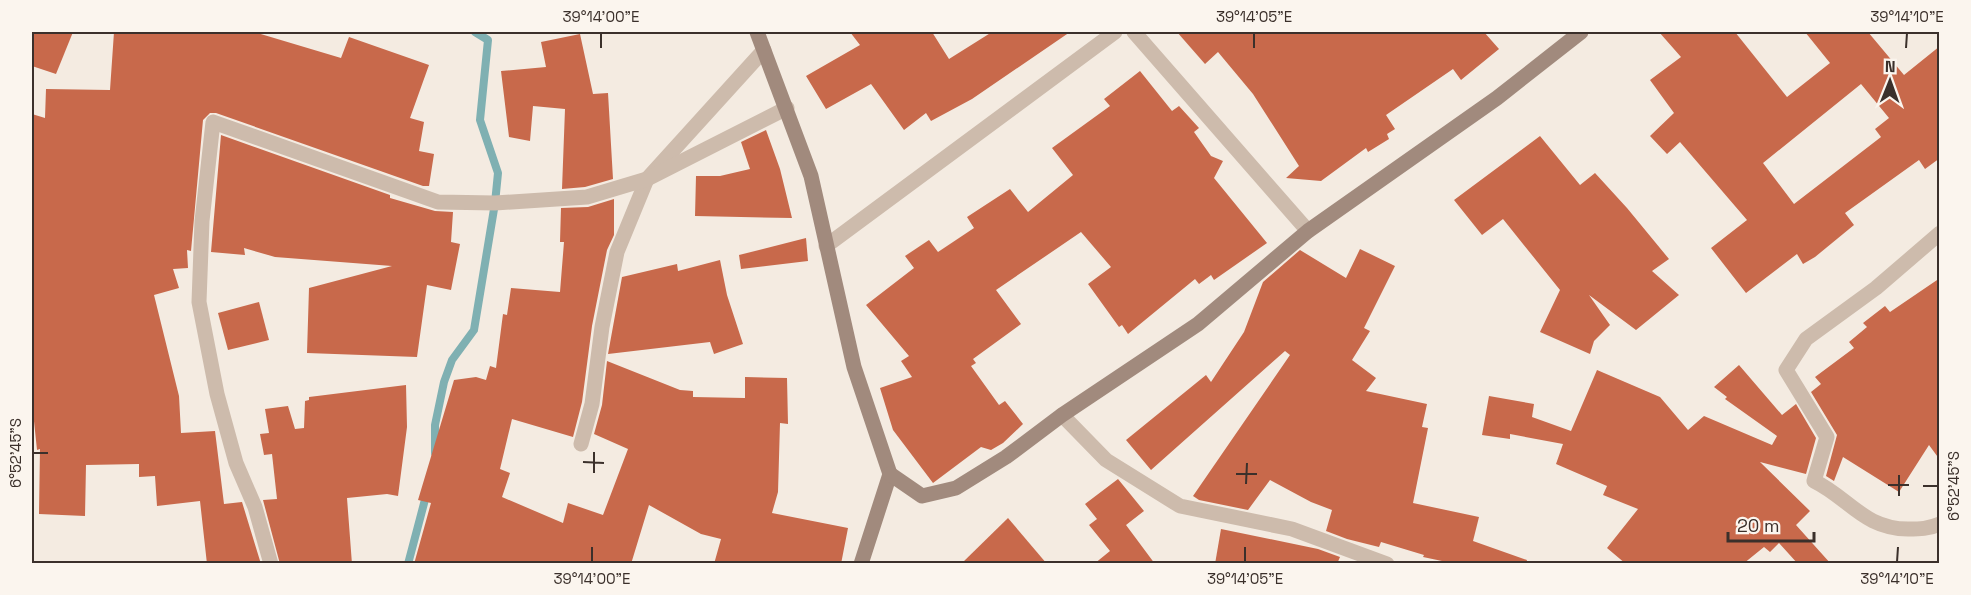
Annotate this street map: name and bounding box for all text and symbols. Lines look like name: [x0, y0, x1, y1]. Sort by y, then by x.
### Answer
text: 39°14'00"E: [563, 7, 639, 26]
text: 39°14'05"E: [1216, 7, 1292, 26]
text: 39°14'10"E: [1870, 7, 1944, 26]
north arrow: [1860, 51, 1920, 111]
text: N: [1885, 56, 1896, 77]
text: 6°52'45"S: [6, 418, 25, 488]
text: 6°52'45"S: [1944, 451, 1963, 521]
scale bar: [1728, 505, 1814, 543]
text: 20 m: [1737, 514, 1780, 537]
text: 39°14'00"E: [554, 569, 630, 588]
text: 39°14'05"E: [1207, 569, 1283, 588]
text: 39°14'10"E: [1860, 569, 1934, 588]

